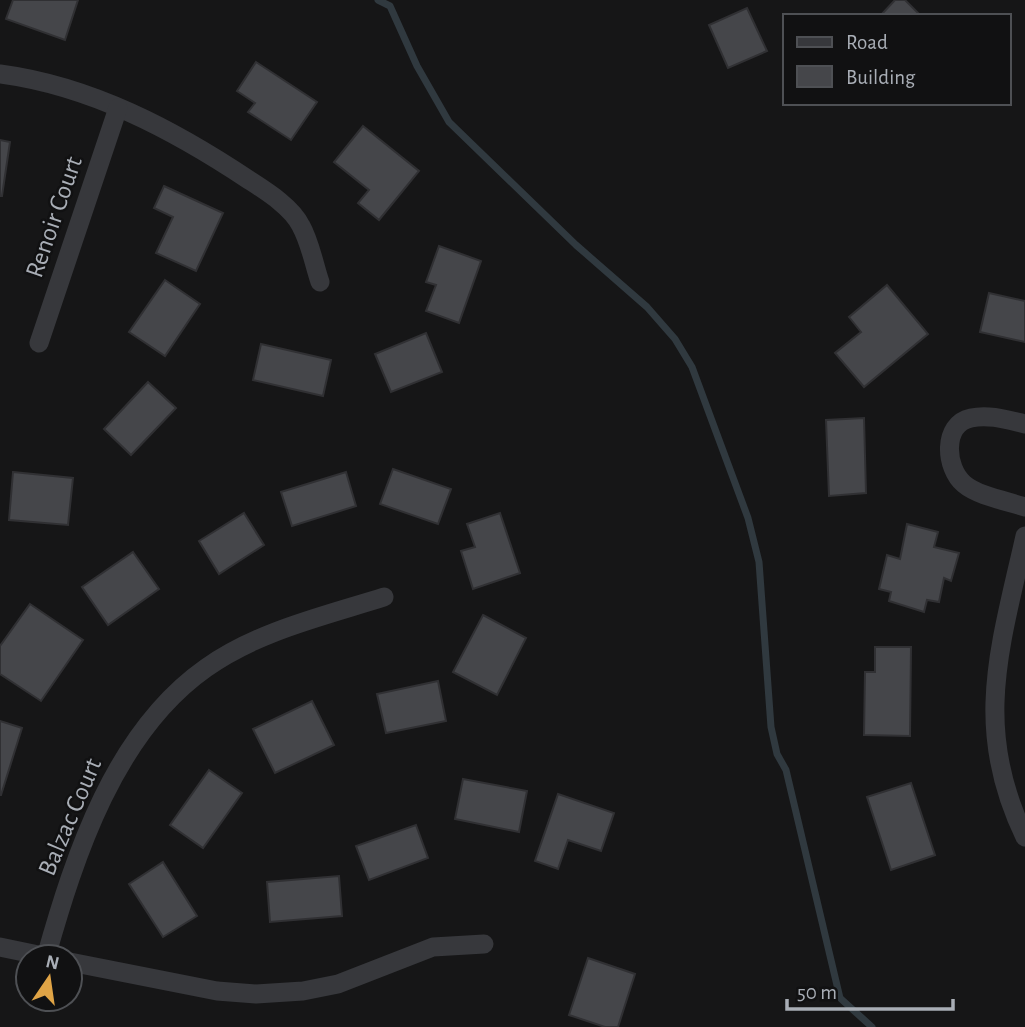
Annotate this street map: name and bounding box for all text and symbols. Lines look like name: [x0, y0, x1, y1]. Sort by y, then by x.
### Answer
legend: [783, 14, 1011, 105]
text: Road: [846, 32, 888, 53]
text: Building: [846, 67, 916, 88]
street label: Renoir Court: [21, 153, 87, 281]
street label: Balzac Court: [34, 754, 106, 880]
north arrow: [14, 943, 84, 1013]
text: N: [44, 952, 61, 974]
scale bar: [787, 968, 953, 1012]
text: 50 m: [797, 982, 837, 1003]

